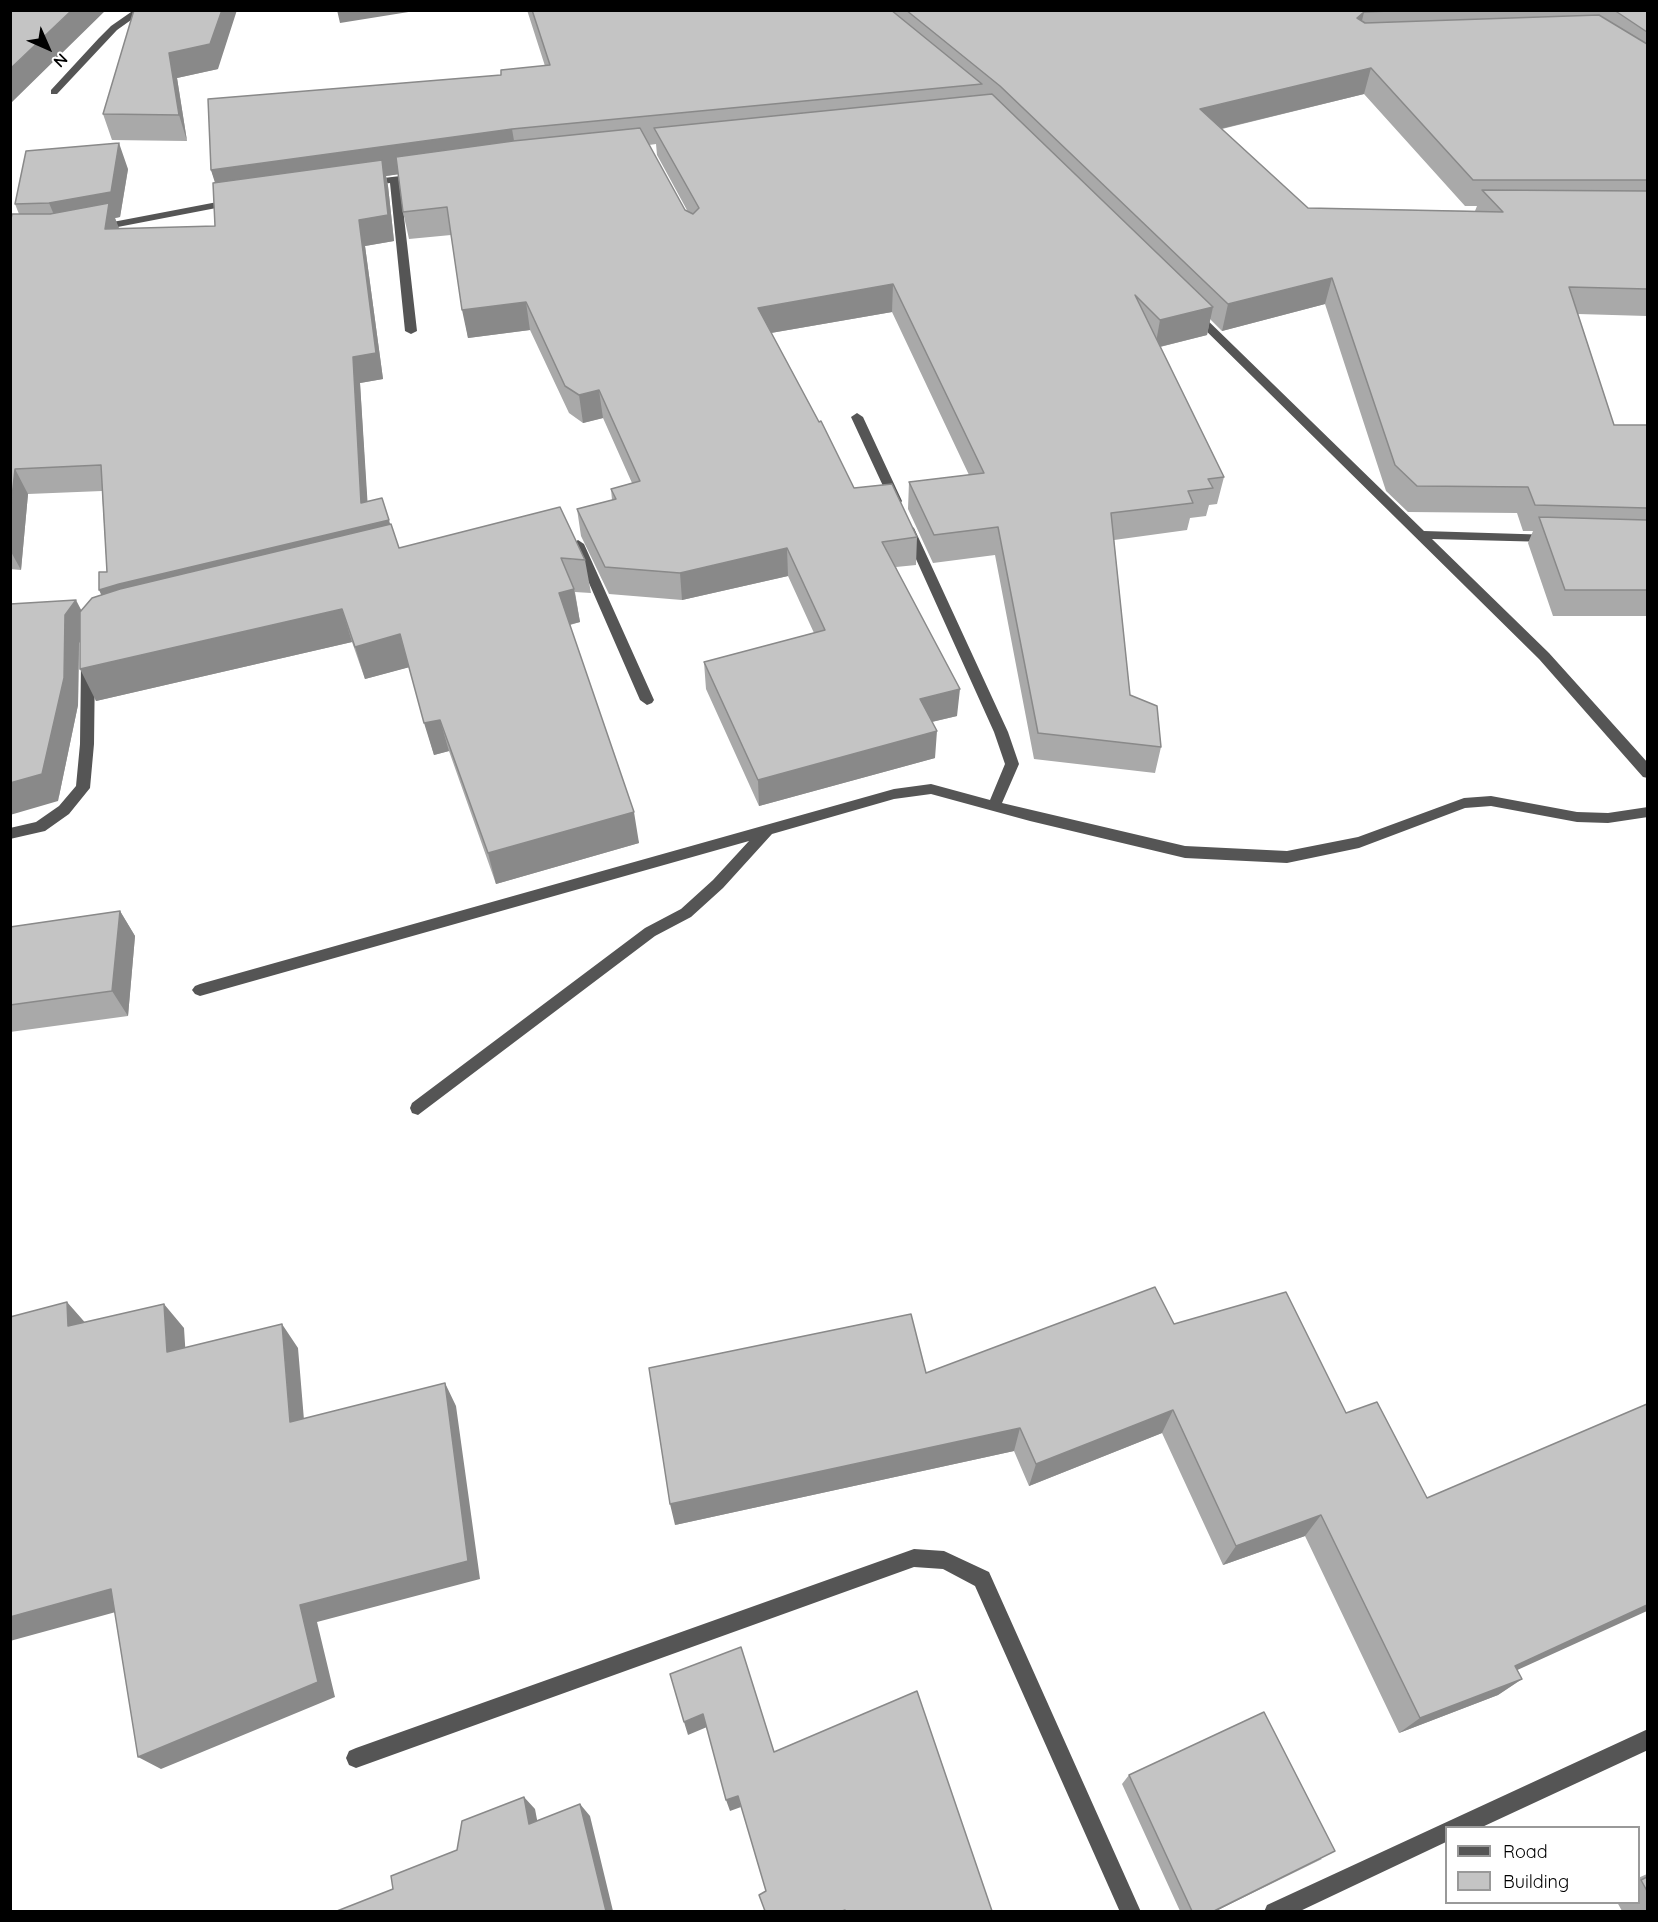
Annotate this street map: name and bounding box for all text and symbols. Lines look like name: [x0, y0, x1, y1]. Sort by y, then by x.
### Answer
north arrow: [18, 18, 78, 78]
text: N: [50, 49, 72, 72]
legend: [1445, 1826, 1640, 1904]
text: Road: [1503, 1840, 1548, 1863]
text: Building: [1503, 1870, 1569, 1893]

